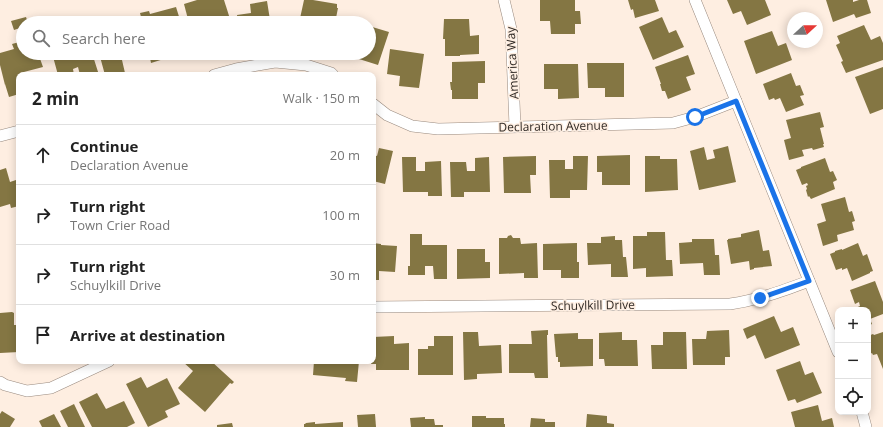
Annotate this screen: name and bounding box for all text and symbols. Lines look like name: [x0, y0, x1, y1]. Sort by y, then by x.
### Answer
north arrow: [787, 12, 823, 48]
search box: [16, 16, 376, 60]
street label: America Way: [502, 25, 522, 100]
icon: search: [30, 27, 52, 49]
text: Search here: [62, 28, 146, 48]
text: 2 min: [32, 87, 79, 110]
text: Walk · 150 m: [283, 89, 360, 107]
route start: [686, 108, 704, 126]
street label: Declaration Avenue: [498, 117, 608, 135]
text: Continue: [70, 136, 138, 156]
icon: ahead: [32, 144, 54, 166]
text: 20 m: [330, 146, 360, 164]
text: Declaration Avenue: [70, 156, 188, 174]
text: Turn right: [70, 196, 145, 216]
icon: right: [32, 204, 54, 226]
text: 100 m: [322, 206, 360, 224]
text: Town Crier Road: [70, 216, 170, 234]
text: Turn right: [70, 256, 145, 276]
icon: right: [32, 264, 54, 286]
text: 30 m: [330, 266, 360, 284]
text: Schuylkill Drive: [70, 276, 161, 294]
route end: [751, 289, 769, 307]
street label: Schuylkill Drive: [551, 296, 635, 314]
map controls: [835, 307, 871, 415]
button: +: [835, 307, 871, 343]
icon: arrive: [32, 324, 54, 346]
text: Arrive at destination: [70, 325, 225, 345]
button: −: [835, 343, 871, 379]
button: locate: [835, 379, 871, 415]

